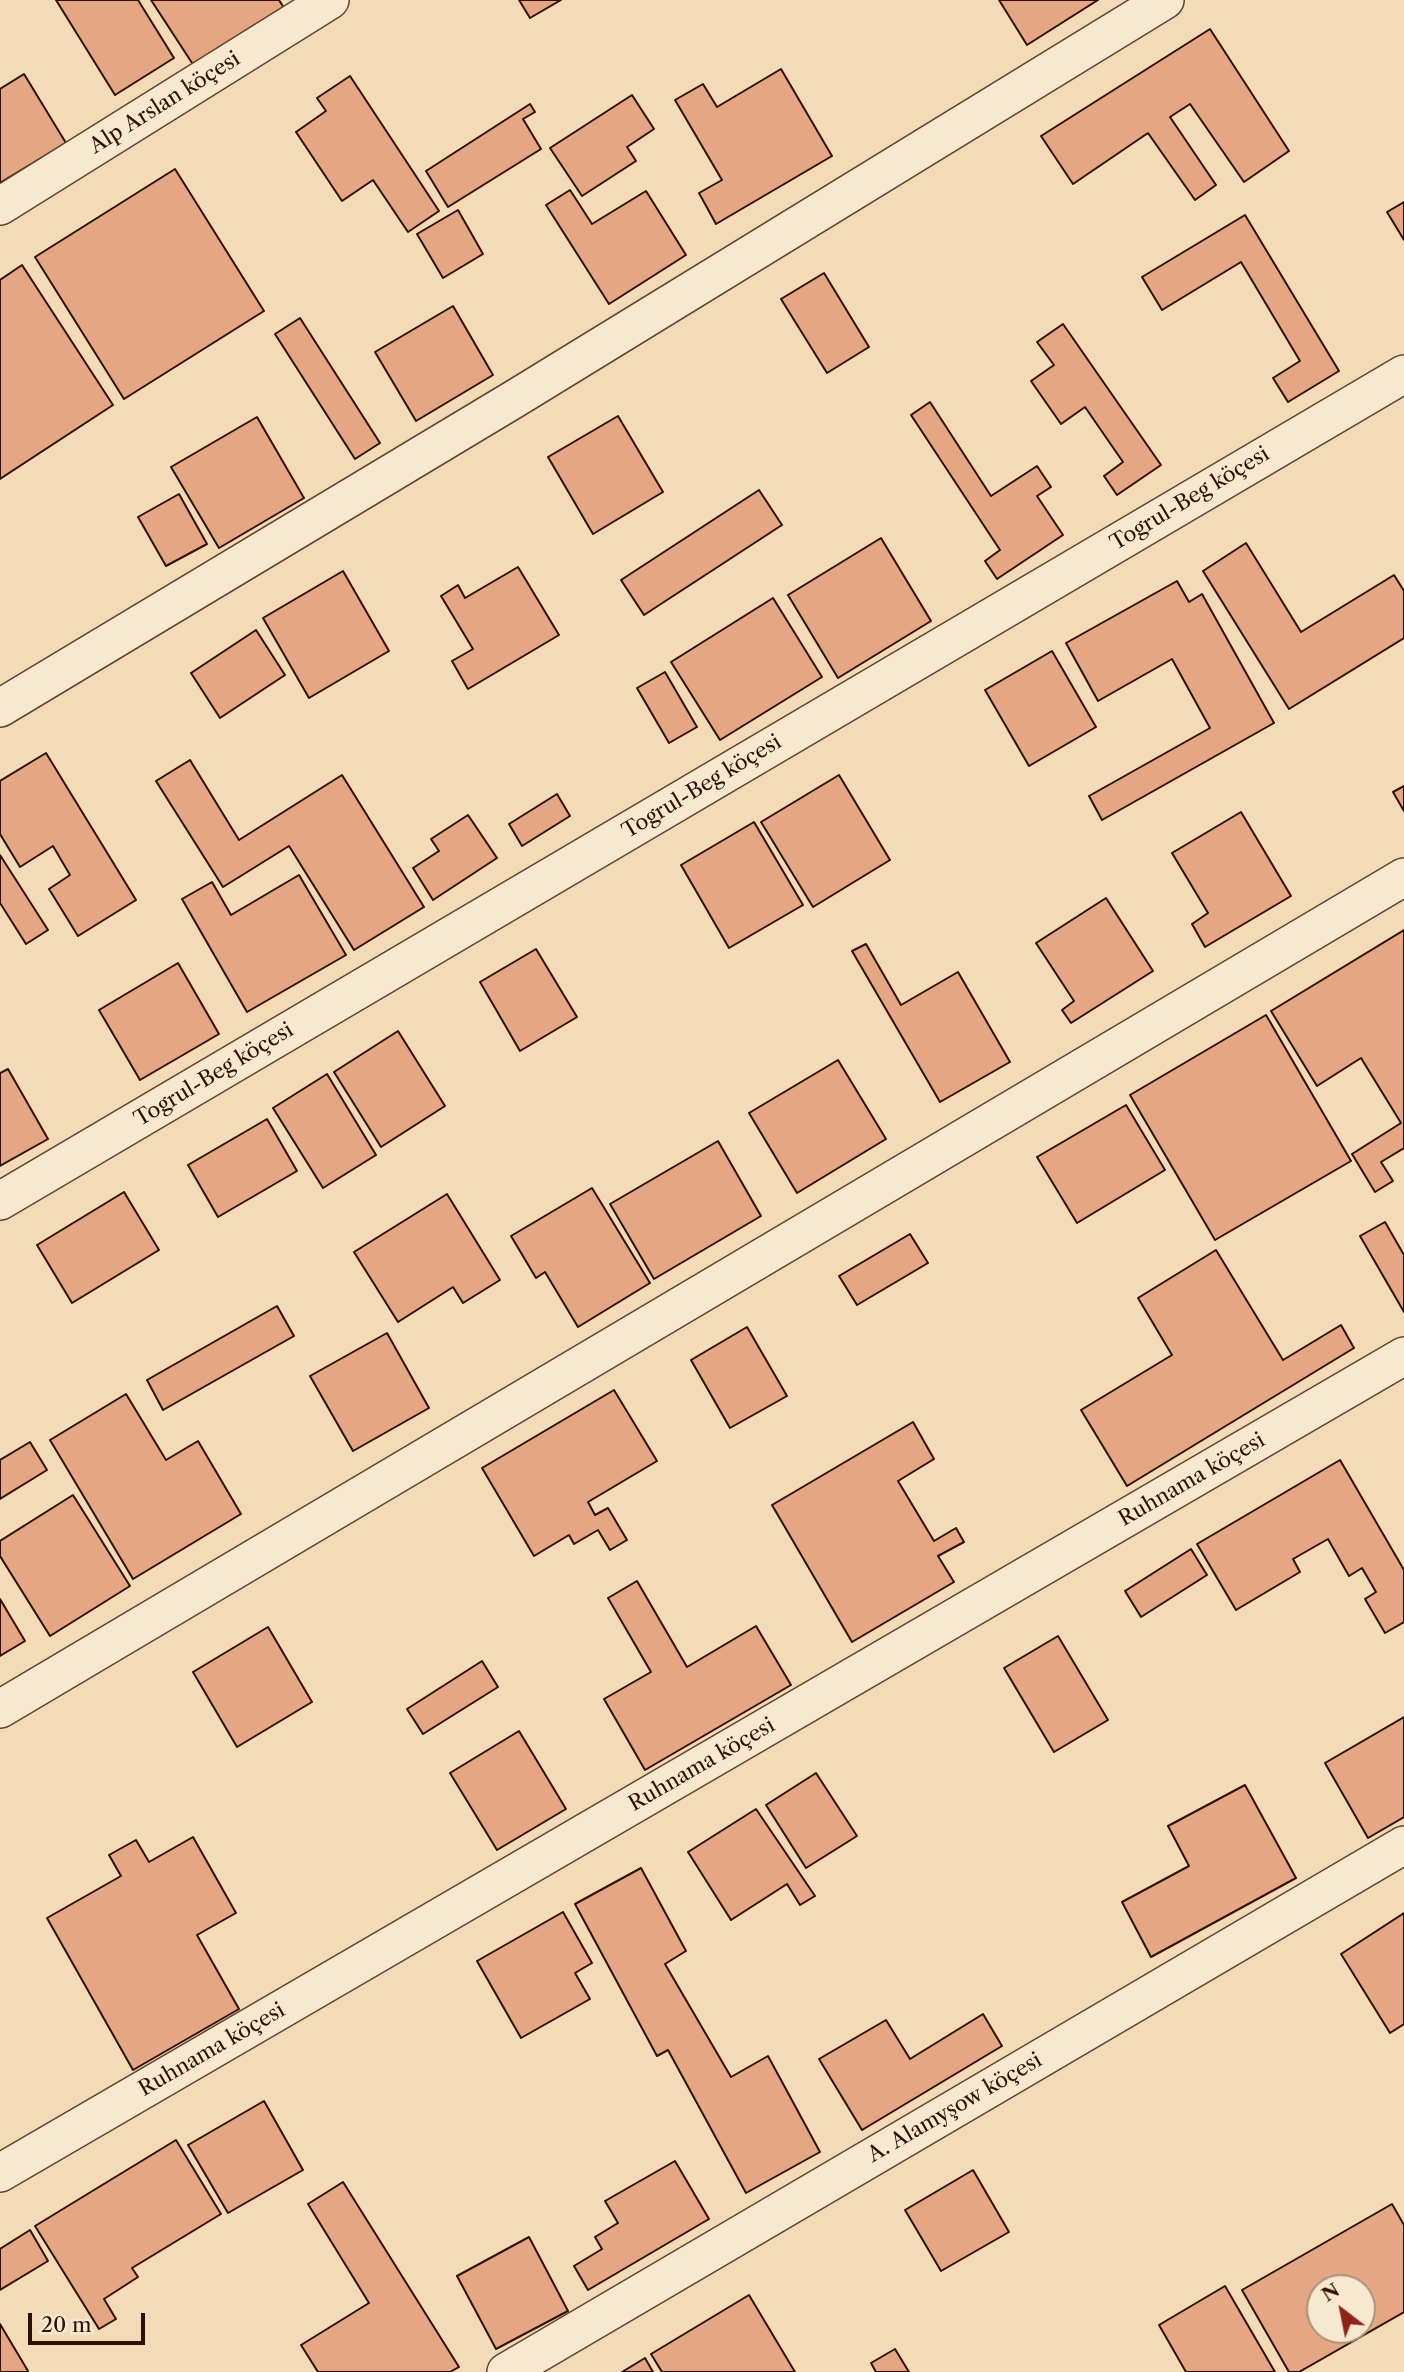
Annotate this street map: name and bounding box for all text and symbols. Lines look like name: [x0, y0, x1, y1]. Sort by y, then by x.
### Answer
street label: Alp Arslan köçesi: [85, 47, 245, 159]
street label: Togrul-Beg köçesi: [1106, 442, 1274, 556]
street label: Togrul-Beg köçesi: [618, 730, 786, 844]
street label: Togrul-Beg köçesi: [130, 1018, 298, 1132]
street label: Ruhnama köçesi: [1114, 1428, 1270, 1532]
street label: Ruhnama köçesi: [624, 1713, 780, 1817]
street label: Ruhnama köçesi: [134, 1998, 290, 2102]
street label: A. Alamyşow köçesi: [863, 2048, 1047, 2168]
north arrow: [1306, 2274, 1376, 2344]
text: N: [1318, 2278, 1344, 2307]
scale bar: [32, 2298, 149, 2342]
text: 20 m: [41, 2312, 92, 2337]

